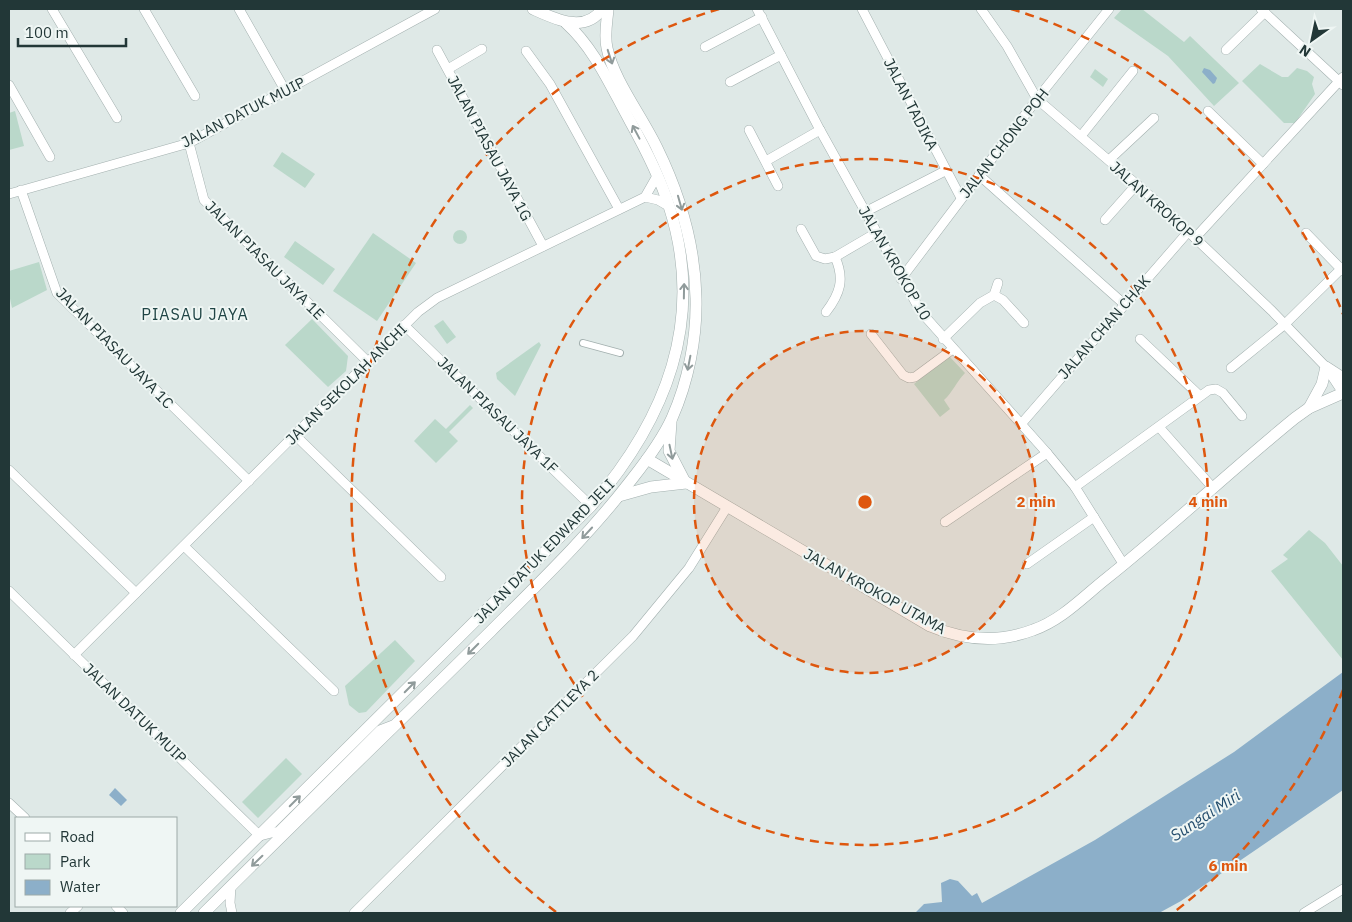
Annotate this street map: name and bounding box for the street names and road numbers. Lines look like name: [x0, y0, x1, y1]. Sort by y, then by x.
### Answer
street label: JALAN TADIKA: [880, 55, 943, 154]
street label: JALAN PIASAU JAYA 1G: [444, 72, 536, 224]
street label: JALAN DATUK MUIP: [178, 73, 308, 151]
street label: JALAN CHONG POH: [955, 84, 1053, 202]
street label: JALAN KROKOP 9: [1106, 157, 1208, 251]
street label: JALAN PIASAU JAYA 1E: [201, 196, 329, 324]
street label: JALAN KROKOP 10: [855, 203, 935, 323]
street label: JALAN CHAN CHAK: [1054, 271, 1155, 383]
street label: JALAN PIASAU JAYA 1C: [52, 283, 178, 413]
street label: JALAN SEKOLAH ANCHI: [281, 319, 411, 449]
street label: JALAN PIASAU JAYA 1F: [434, 353, 562, 477]
street label: JALAN DATUK EDWARD JELI: [470, 475, 618, 627]
street label: JALAN KROKOP UTAMA: [800, 544, 950, 638]
street label: JALAN DATUK MUIP: [79, 659, 191, 767]
street label: JALAN CATTLEYA 2: [497, 665, 603, 771]

